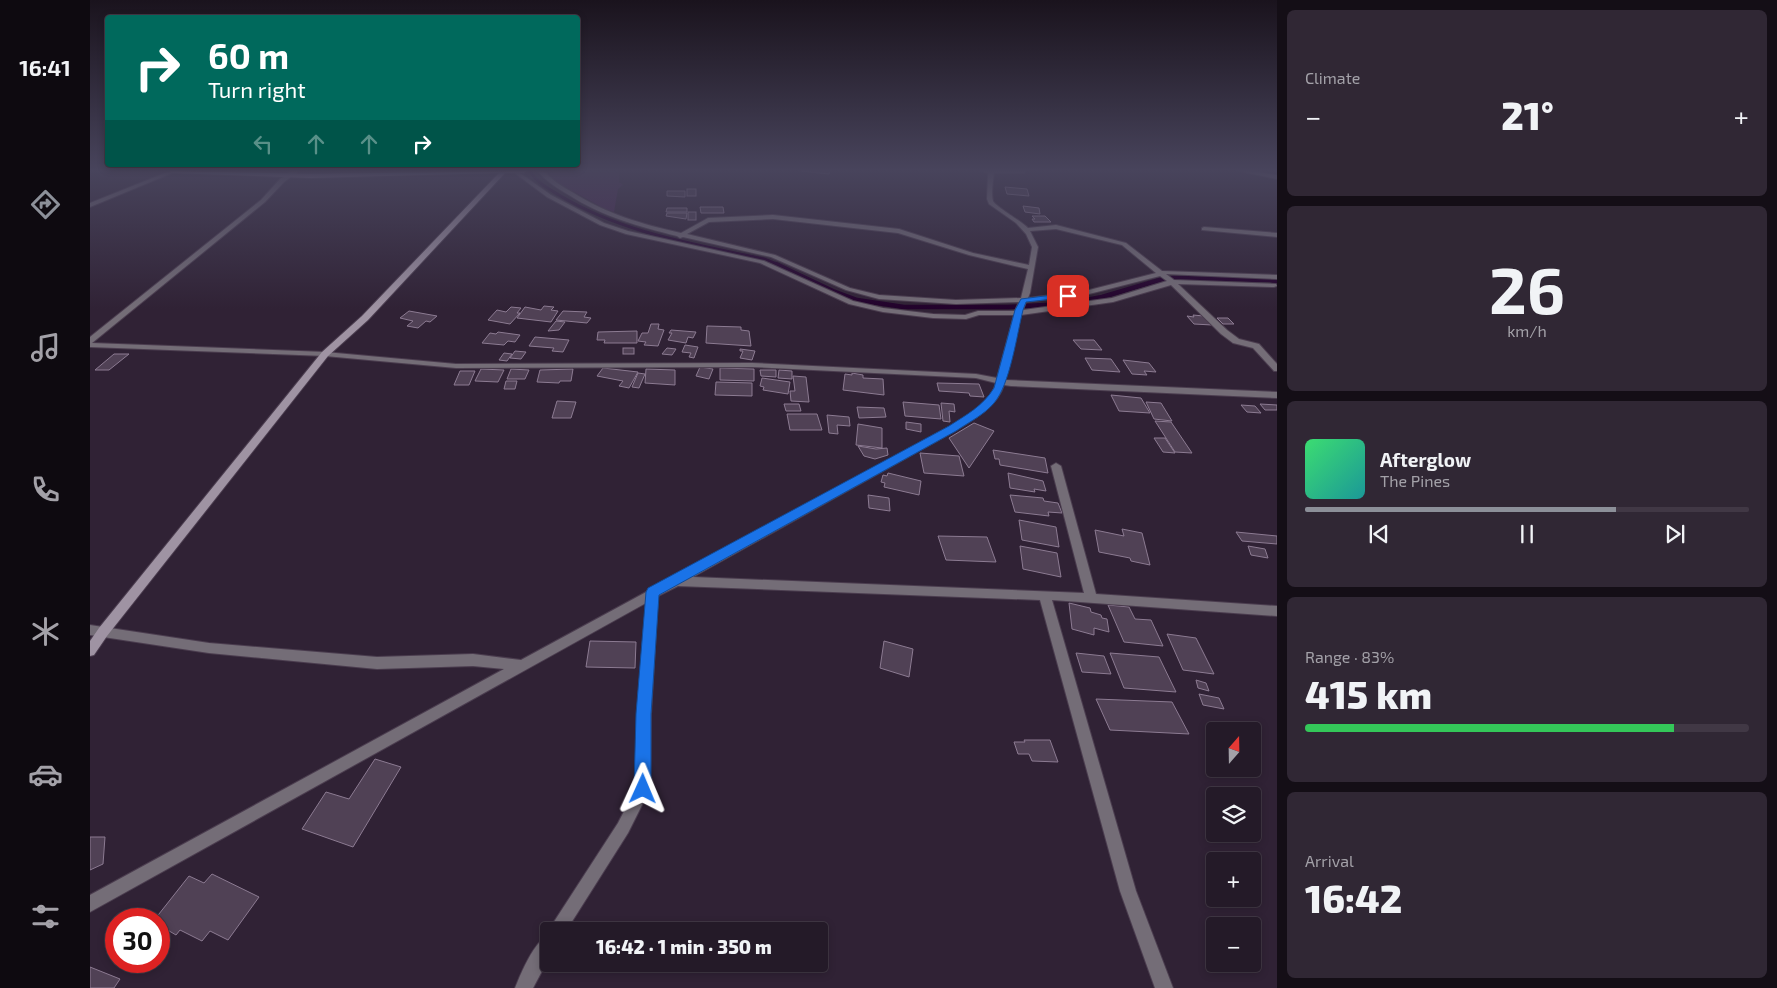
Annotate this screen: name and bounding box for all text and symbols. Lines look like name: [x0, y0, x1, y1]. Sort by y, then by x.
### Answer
text: 60 m: [208, 34, 289, 76]
icon: right: [125, 35, 190, 100]
text: 16:41: [19, 54, 71, 80]
text: Climate: [1305, 68, 1360, 87]
text: Turn right: [208, 76, 306, 102]
text: 21°: [1501, 92, 1554, 138]
text: −: [1305, 99, 1321, 133]
text: +: [1734, 99, 1749, 133]
icon: left: [249, 130, 277, 158]
icon: ahead: [302, 130, 330, 158]
icon: ahead: [355, 130, 383, 158]
icon: right: [408, 130, 436, 158]
icon: directions: [28, 187, 63, 222]
text: 26: [1489, 249, 1565, 327]
pin: [1047, 275, 1089, 317]
icon: arrive: [1054, 282, 1082, 310]
text: km/h: [1507, 321, 1547, 340]
icon: music: [28, 330, 63, 365]
text: Afterglow: [1380, 448, 1471, 471]
text: The Pines: [1380, 471, 1450, 490]
icon: phone: [28, 472, 63, 507]
icon: previous: [1365, 520, 1393, 548]
icon: pause: [1513, 520, 1541, 548]
icon: next: [1661, 520, 1689, 548]
icon: climate: [28, 614, 63, 649]
text: Range · 83%: [1305, 647, 1394, 666]
text: 415 km: [1305, 671, 1432, 717]
north arrow: [1206, 722, 1261, 778]
map controls: [1206, 722, 1261, 972]
icon: car: [28, 757, 63, 792]
position arrow: [616, 762, 668, 814]
button: layers: [1206, 787, 1261, 842]
text: Arrival: [1305, 851, 1354, 870]
button: +: [1206, 852, 1261, 907]
text: 16:42: [1305, 875, 1402, 921]
icon: filters: [28, 899, 63, 934]
speed limit sign: 30: [105, 908, 170, 973]
button: −: [1206, 917, 1261, 972]
text: 16:42 · 1 min · 350 m: [596, 935, 772, 958]

